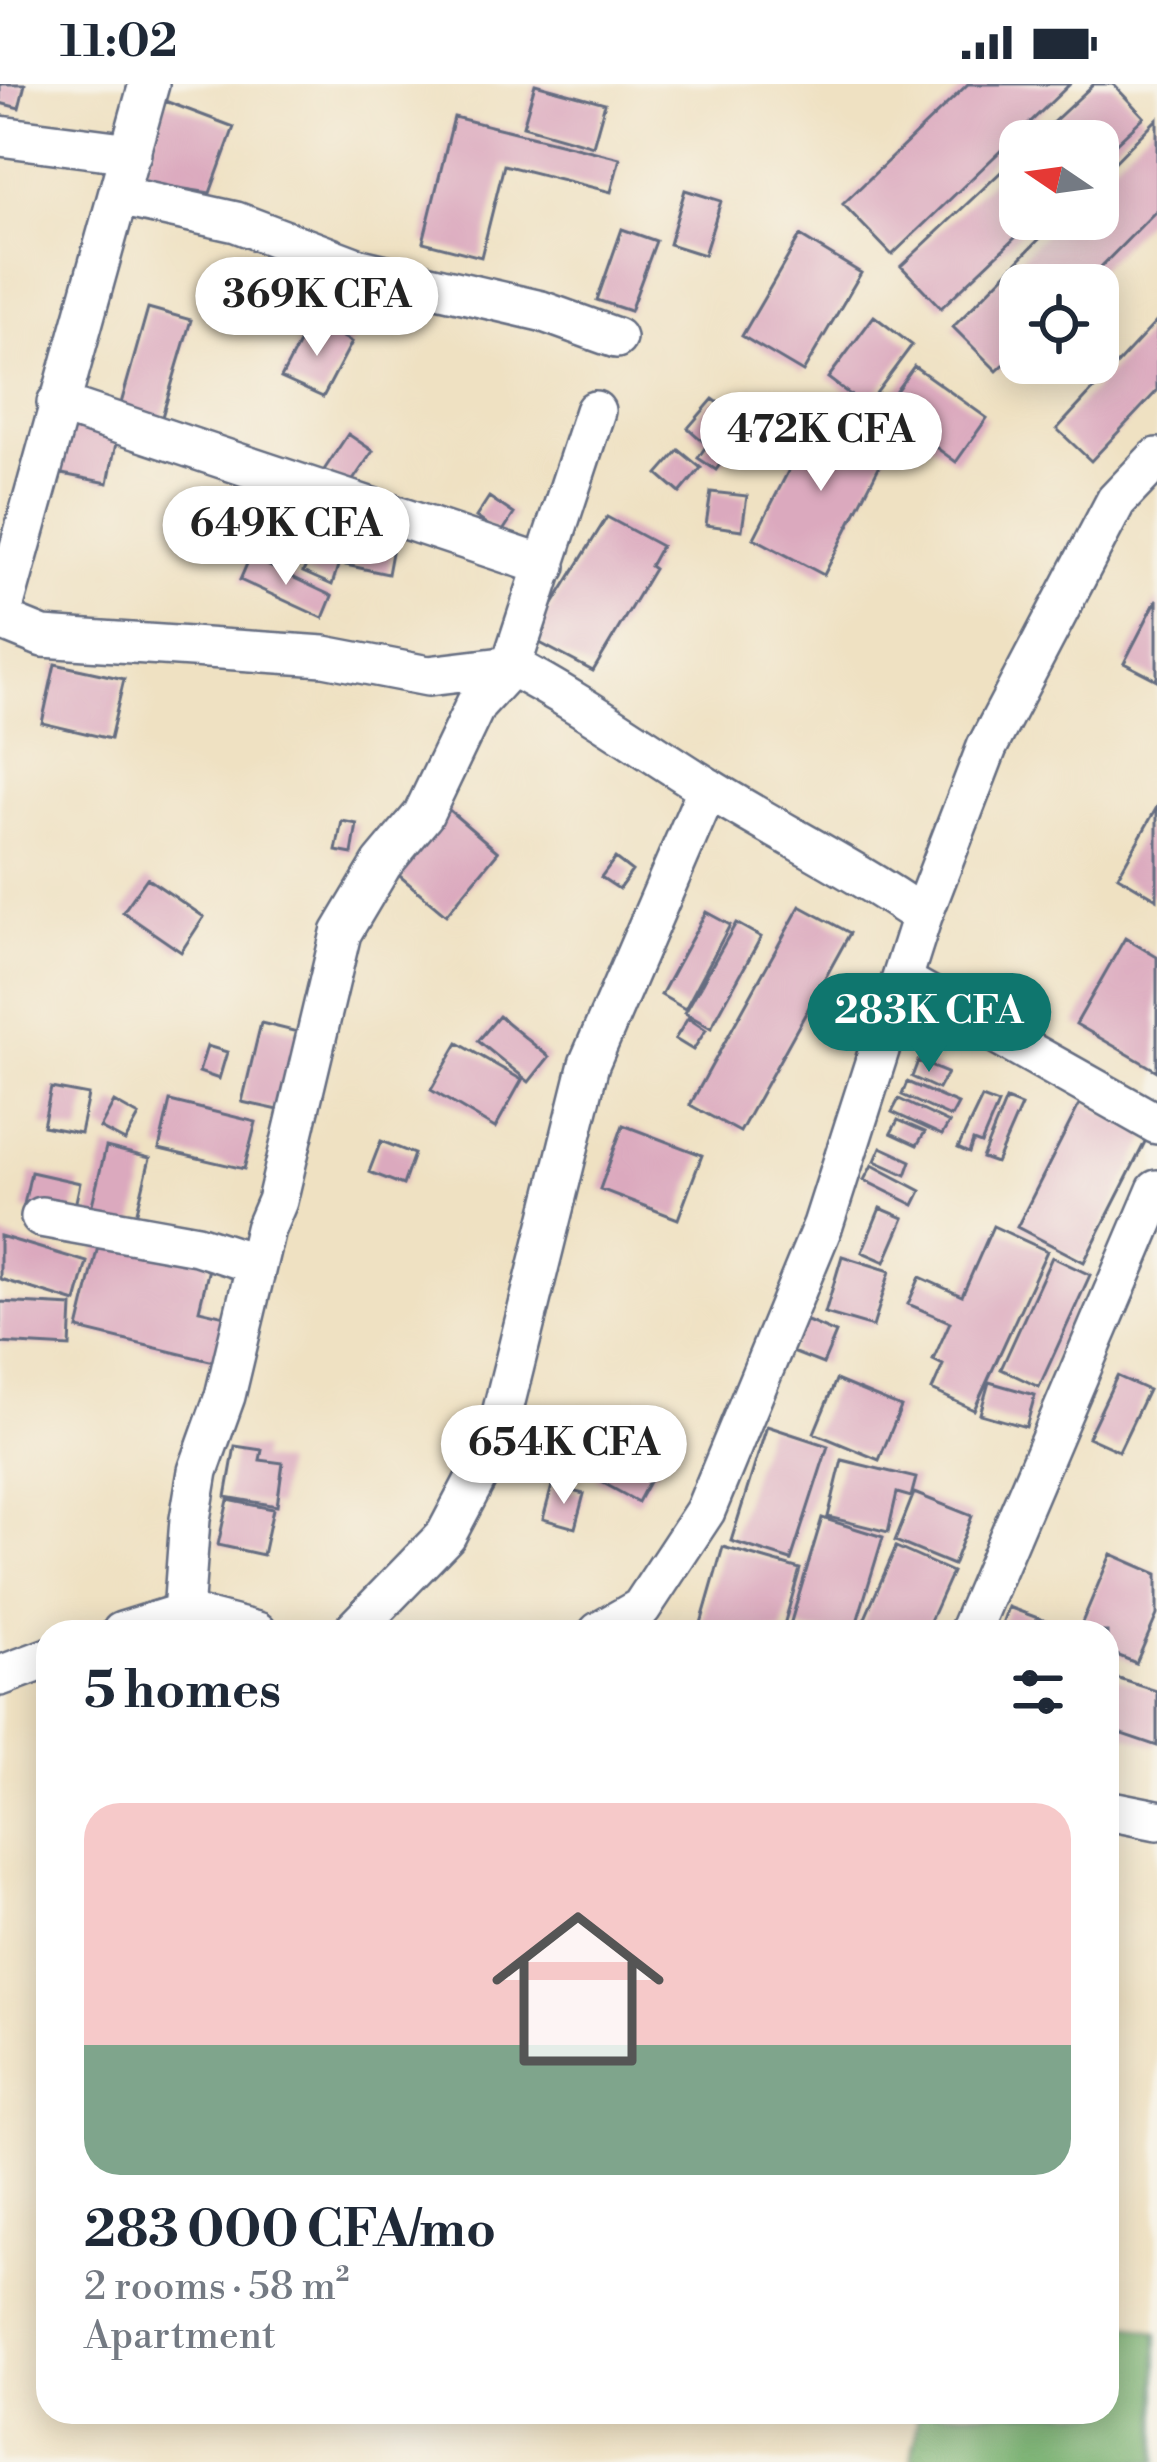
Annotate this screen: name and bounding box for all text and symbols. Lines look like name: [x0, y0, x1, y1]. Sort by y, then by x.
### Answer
text: 11:02: [60, 14, 177, 71]
north arrow: [999, 120, 1119, 240]
map controls: [999, 120, 1119, 384]
pin: 369K CFA: [193, 257, 441, 359]
button: locate: [999, 264, 1119, 384]
text: 369K CFA: [222, 271, 412, 320]
pin: 472K CFA: [697, 392, 945, 494]
text: 472K CFA: [727, 406, 915, 455]
pin: 649K CFA: [162, 486, 410, 588]
text: 649K CFA: [190, 500, 382, 549]
pin: 283K CFA: [805, 973, 1053, 1075]
text: 283K CFA: [834, 987, 1024, 1036]
pin: 654K CFA: [440, 1405, 688, 1507]
text: 654K CFA: [468, 1419, 660, 1468]
icon: filters: [1005, 1659, 1071, 1725]
text: 5 homes: [84, 1660, 281, 1724]
icon: home: [470, 1881, 686, 2097]
text: 283 000 CFA/mo: [84, 2199, 496, 2263]
text: 2 rooms · 58 m²: [84, 2263, 350, 2312]
text: Apartment: [84, 2312, 276, 2361]

